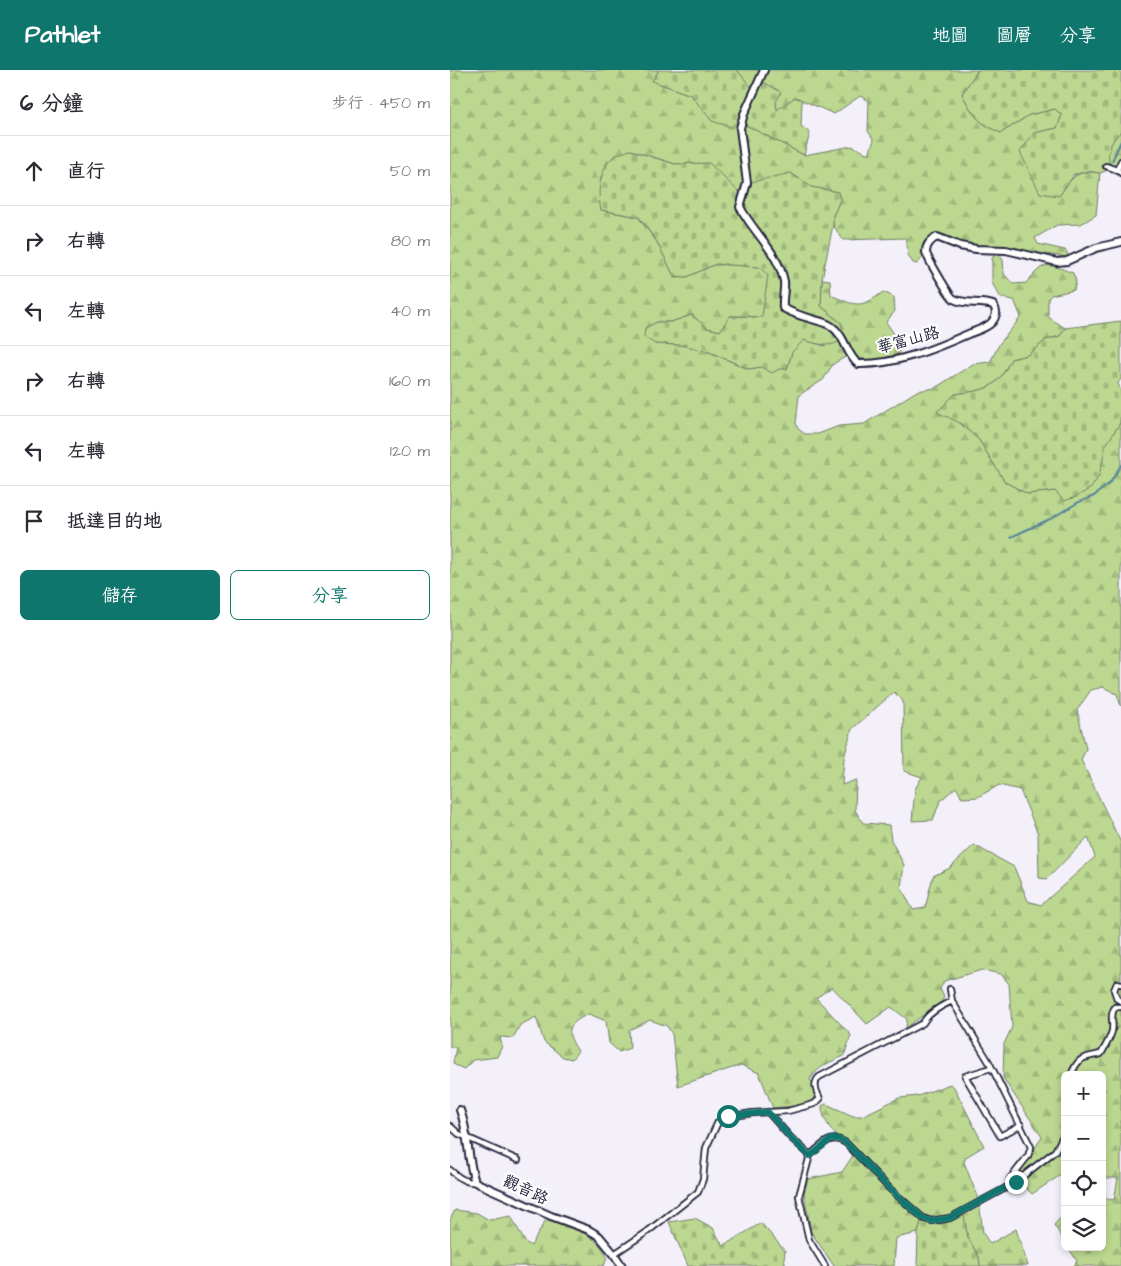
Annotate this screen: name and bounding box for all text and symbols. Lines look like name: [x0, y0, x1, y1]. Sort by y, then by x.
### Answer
text: Pathlet: [25, 18, 101, 52]
text: 地圖: [932, 23, 968, 48]
text: 圖層: [996, 23, 1032, 48]
text: 分享: [1060, 23, 1096, 48]
text: 6 分鐘: [20, 89, 84, 118]
text: 步行 · 450 m: [332, 92, 430, 114]
icon: ahead: [20, 157, 48, 185]
text: 直行: [67, 158, 105, 185]
text: 50 m: [390, 160, 430, 182]
icon: right: [20, 227, 48, 255]
text: 右轉: [67, 228, 105, 255]
text: 80 m: [391, 230, 430, 252]
icon: left: [20, 297, 48, 325]
text: 左轉: [67, 298, 105, 325]
text: 40 m: [390, 300, 430, 322]
street label: 華富山路: [874, 321, 942, 359]
icon: right: [20, 367, 48, 395]
text: 右轉: [67, 368, 105, 395]
text: 160 m: [389, 370, 430, 392]
icon: left: [20, 437, 48, 465]
text: 左轉: [67, 438, 105, 465]
text: 120 m: [390, 440, 430, 462]
icon: arrive: [20, 507, 48, 535]
text: 抵達目的地: [67, 508, 162, 535]
button: 儲存: [20, 570, 220, 620]
button: 分享: [230, 570, 430, 620]
map controls: [1061, 1071, 1106, 1251]
button: +: [1061, 1071, 1106, 1116]
route start: [717, 1105, 740, 1128]
button: −: [1061, 1116, 1106, 1161]
button: locate: [1061, 1161, 1106, 1206]
street label: 觀音路: [499, 1170, 552, 1210]
route end: [1005, 1171, 1028, 1194]
button: layers: [1061, 1206, 1106, 1251]

